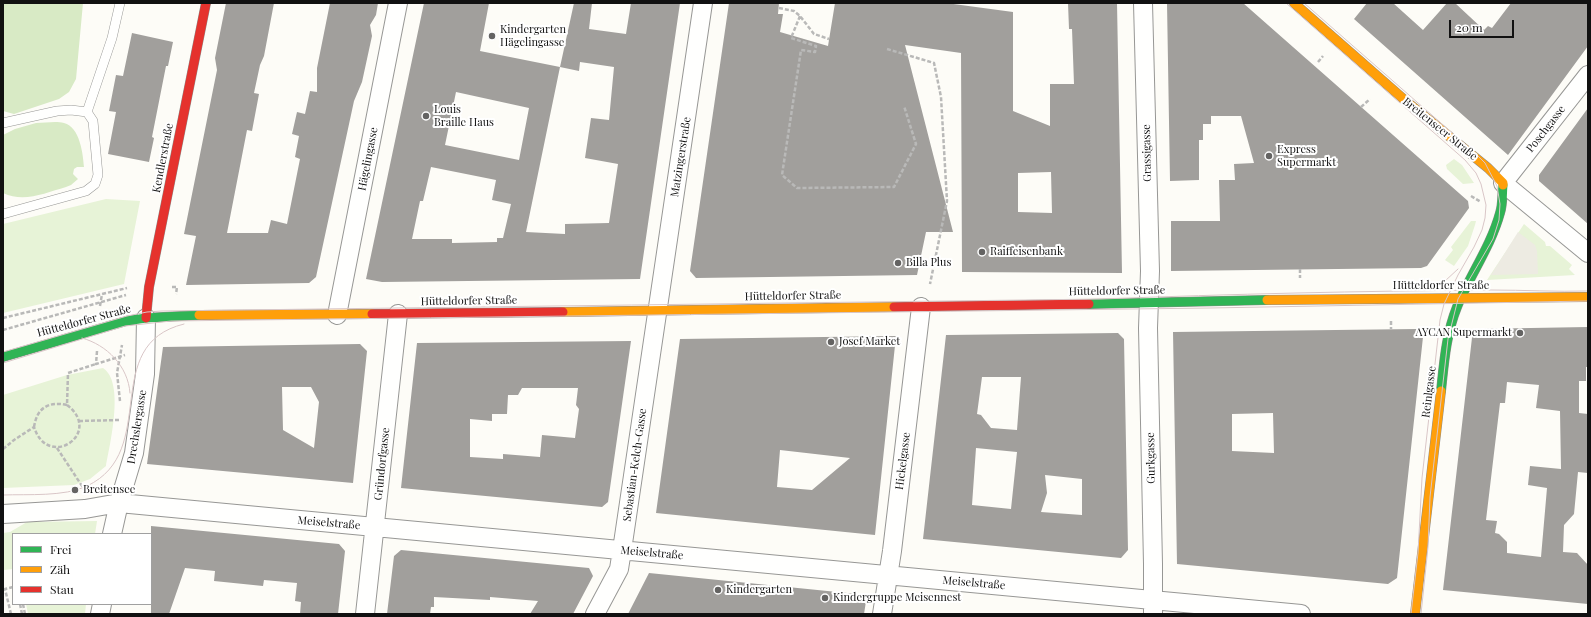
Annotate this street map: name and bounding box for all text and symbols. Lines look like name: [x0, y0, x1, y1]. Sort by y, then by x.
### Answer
scale bar: [1451, 12, 1516, 38]
text: 20 m: [1456, 19, 1483, 35]
place label: Kindergarten Hägelingasse: [500, 23, 566, 49]
marker: Kindergarten Hägelingasse: [487, 31, 497, 41]
street label: Breitenseer Straße: [1400, 95, 1480, 163]
place label: Louis Braille Haus: [434, 103, 494, 129]
street label: Poschgasse: [1524, 103, 1568, 155]
marker: Louis Braille Haus: [421, 111, 431, 121]
street label: Matzingerstraße: [668, 116, 694, 198]
street label: Kendlerstraße: [150, 122, 176, 194]
street label: Grassigasse: [1140, 124, 1154, 182]
street label: Hägelingasse: [355, 126, 381, 192]
place label: Express Supermarkt: [1277, 143, 1336, 169]
marker: Express Supermarkt: [1264, 151, 1274, 161]
place label: Raiffeisenbank: [990, 245, 1063, 259]
marker: Raiffeisenbank: [977, 247, 987, 257]
place label: Billa Plus: [906, 256, 951, 270]
marker: Billa Plus: [893, 258, 903, 268]
street label: Hütteldorfer Straße: [1393, 279, 1489, 293]
street label: Hütteldorfer Straße: [1069, 284, 1165, 298]
street label: Hütteldorfer Straße: [745, 289, 841, 303]
street label: Hütteldorfer Straße: [421, 294, 517, 308]
street label: Hütteldorfer Straße: [36, 302, 132, 340]
place label: AYCAN Supermarkt: [1416, 326, 1512, 340]
marker: AYCAN Supermarkt: [1515, 328, 1525, 338]
place label: Josef Market: [839, 335, 900, 349]
marker: Josef Market: [826, 337, 836, 347]
street label: Reinlgasse: [1419, 365, 1439, 419]
street label: Drechslergasse: [125, 389, 149, 465]
street label: Sebastian-Kelch-Gasse: [621, 408, 649, 522]
street label: Gründorfgasse: [372, 427, 392, 501]
street label: Hickelgasse: [893, 431, 913, 491]
street label: Gurkgasse: [1144, 432, 1158, 484]
place label: Breitensee: [83, 483, 135, 497]
marker: Breitensee: [70, 485, 80, 495]
street label: Meiselstraße: [297, 514, 361, 532]
legend: [12, 533, 152, 605]
text: Frei: [50, 541, 72, 557]
street label: Meiselstraße: [620, 544, 684, 562]
text: Zäh: [50, 561, 70, 577]
street label: Meiselstraße: [942, 574, 1006, 592]
text: Stau: [50, 581, 74, 597]
place label: Kindergarten: [726, 583, 792, 597]
marker: Kindergarten: [713, 585, 723, 595]
place label: Kindergruppe Meisennest: [833, 591, 961, 605]
marker: Kindergruppe Meisennest: [820, 593, 830, 603]

